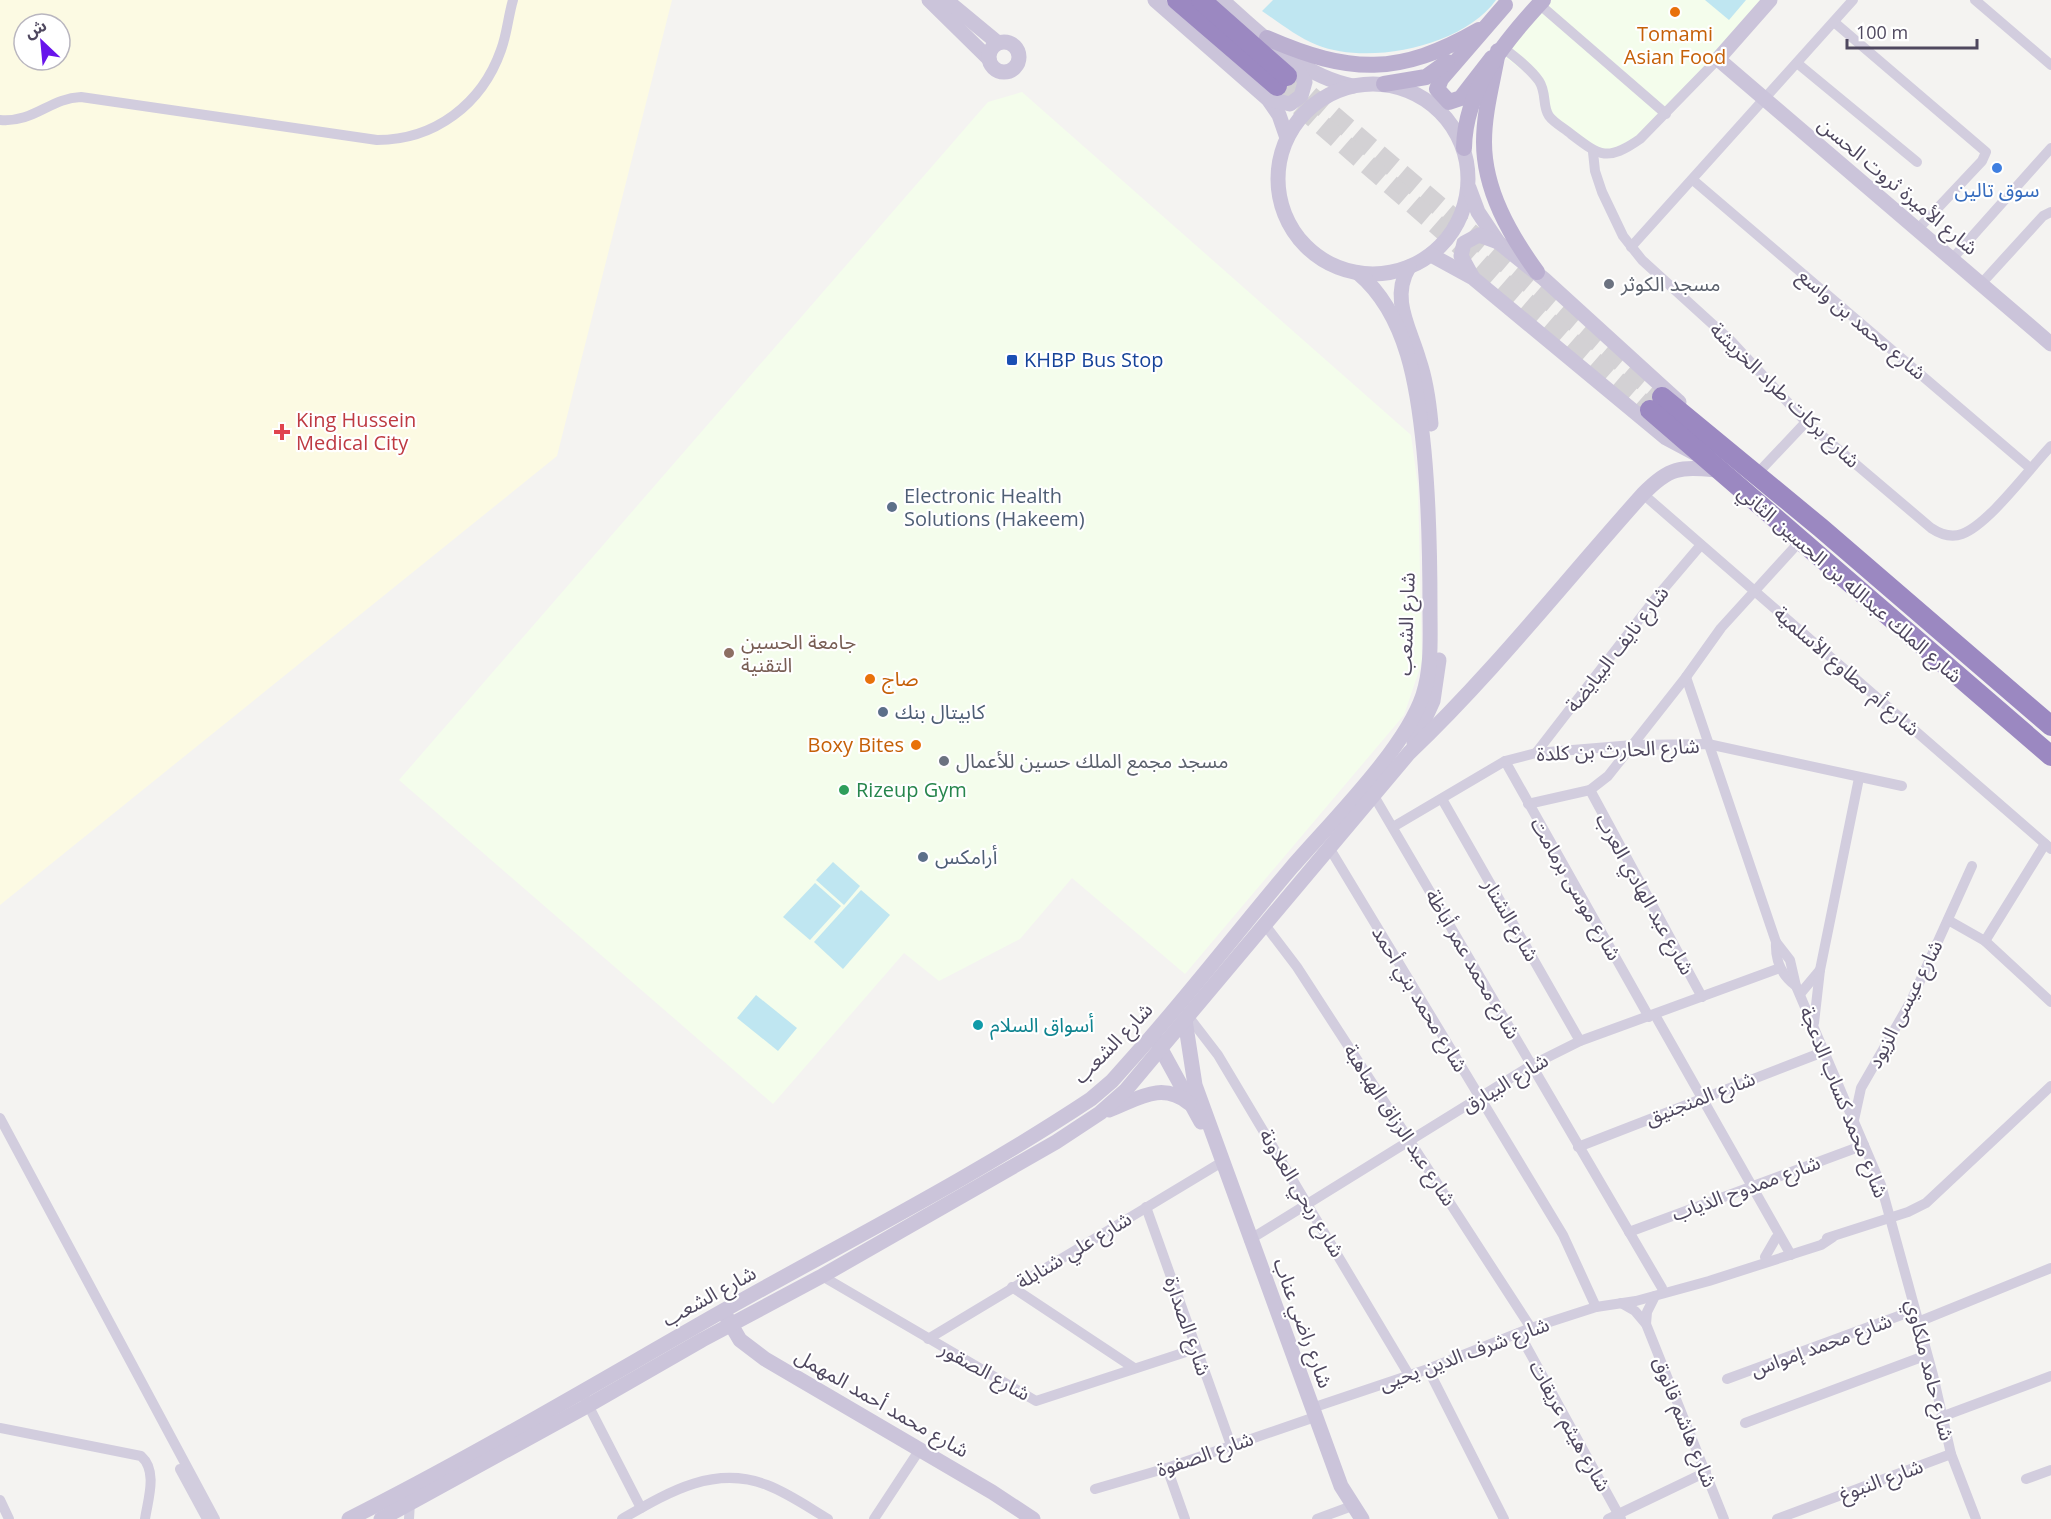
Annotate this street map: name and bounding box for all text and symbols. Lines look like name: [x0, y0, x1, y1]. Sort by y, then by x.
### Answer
marker: Tomami Asian Food: [1668, 5, 1682, 19]
north arrow: [12, 12, 72, 72]
scale bar: [1847, 12, 1978, 50]
text: ش: [21, 14, 50, 43]
place label: Tomami Asian Food: [1624, 20, 1726, 70]
text: 100 m: [1856, 20, 1908, 44]
street label: شارع الأميرة ثروت الحسن: [1811, 111, 1984, 262]
marker: سوق تالين: [1990, 161, 2004, 175]
place label: سوق تالين: [1955, 176, 2039, 203]
street label: شارع محمد بن واسع: [1791, 262, 1932, 387]
place label: مسجد الكوثر: [1620, 270, 1721, 297]
marker: مسجد الكوثر: [1602, 277, 1616, 291]
street label: شارع بركات طراد الخريشة: [1703, 316, 1866, 475]
place label: KHBP Bus Stop: [1024, 346, 1163, 373]
marker: KHBP Bus Stop: [1005, 353, 1019, 367]
place label: King Hussein Medical City: [296, 406, 416, 456]
marker: King Hussein Medical City: [273, 423, 291, 441]
street label: شارع الملك عبدالله بن الحسين الثاني: [1731, 479, 1968, 691]
place label: Electronic Health Solutions (Hakeem): [904, 482, 1085, 532]
marker: Electronic Health Solutions (Hakeem): [885, 500, 899, 514]
street label: شارع الشعب: [1390, 572, 1423, 676]
street label: شارع نايف البيايضة: [1559, 580, 1676, 719]
street label: شارع أم مطاوع الأسلمية: [1767, 600, 1926, 743]
place label: جامعة الحسين التقنية: [741, 628, 856, 678]
marker: جامعة الحسين التقنية: [722, 646, 736, 660]
place label: صاج: [882, 665, 919, 694]
marker: صاج: [863, 672, 877, 686]
place label: كابيتال بنك: [895, 698, 986, 725]
marker: كابيتال بنك: [876, 705, 890, 719]
place label: Boxy Bites: [808, 731, 904, 758]
street label: شارع الحارث بن كلدة: [1536, 732, 1700, 769]
marker: Boxy Bites: [909, 738, 923, 752]
place label: مسجد مجمع الملك حسين للأعمال: [956, 747, 1228, 776]
marker: مسجد مجمع الملك حسين للأعمال: [937, 754, 951, 768]
place label: Rizeup Gym: [856, 776, 967, 803]
marker: Rizeup Gym: [837, 783, 851, 797]
street label: شارع عبد الهادي العرب: [1587, 808, 1701, 981]
street label: شارع موسى برمامت: [1523, 812, 1628, 966]
place label: أرامكس: [935, 843, 997, 870]
marker: أرامكس: [916, 850, 930, 864]
street label: شارع الشنار: [1475, 873, 1546, 967]
street label: شارع محمد عمر أباظة: [1418, 884, 1527, 1045]
street label: شارع محمد بني أحمد: [1364, 921, 1475, 1078]
street label: شارع عيسى الزيود: [1861, 935, 1950, 1074]
street label: شارع الشعب: [1067, 996, 1160, 1091]
street label: شارع محمد كساب الدعجة: [1792, 1002, 1895, 1202]
place label: أسواق السلام: [990, 1011, 1094, 1040]
marker: أسواق السلام: [971, 1018, 985, 1032]
street label: شارع عبد الرزاق الهباهبة: [1336, 1039, 1463, 1212]
street label: شارع البيارق: [1456, 1046, 1554, 1121]
street label: شارع المنجنيق: [1641, 1064, 1759, 1133]
street label: شارع ربحي العلاونة: [1251, 1123, 1351, 1263]
street label: شارع ممدوح الذياب: [1668, 1148, 1824, 1229]
street label: شارع علي شنابلة: [1011, 1205, 1138, 1297]
street label: شارع راضي عناب: [1265, 1254, 1339, 1392]
street label: شارع الشعب: [657, 1259, 761, 1334]
street label: شارع الصدارة: [1157, 1273, 1218, 1380]
street label: شارع حامد ملكاوي: [1897, 1296, 1961, 1444]
street label: شارع محمد إمواس: [1746, 1306, 1896, 1384]
street label: شارع شرف الدين يحيى: [1375, 1310, 1553, 1399]
street label: شارع الصقور: [933, 1334, 1035, 1408]
street label: شارع محمد أحمد المهمل: [789, 1342, 974, 1465]
street label: شارع هاشم قانوق: [1645, 1352, 1724, 1492]
street label: شارع هيثم عريقات: [1522, 1355, 1618, 1497]
street label: شارع الصفوة: [1153, 1424, 1257, 1485]
street label: شارع النبوغ: [1835, 1452, 1927, 1509]

